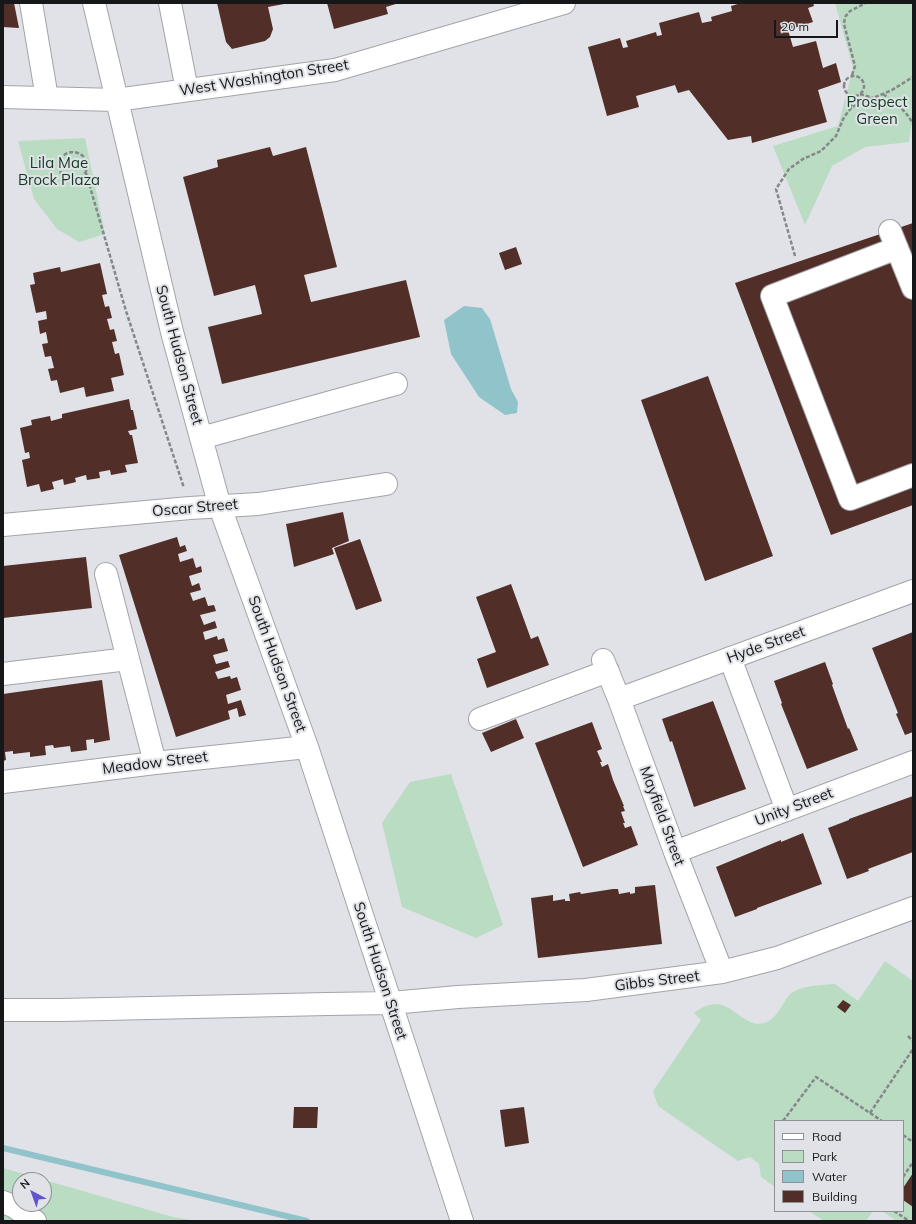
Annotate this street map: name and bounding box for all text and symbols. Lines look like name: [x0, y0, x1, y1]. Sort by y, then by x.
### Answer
scale bar: [776, 12, 840, 38]
text: 20 m: [781, 19, 809, 34]
street label: West Washington Street: [178, 56, 350, 100]
park label: Prospect Green: [847, 93, 907, 128]
park label: Lila Mae Brock Plaza: [18, 154, 100, 189]
street label: South Hudson Street: [152, 283, 206, 427]
street label: Oscar Street: [151, 495, 239, 521]
street label: South Hudson Street: [244, 593, 310, 735]
street label: Hyde Street: [724, 623, 808, 667]
street label: Meadow Street: [101, 748, 209, 778]
street label: Mayfield Street: [636, 764, 688, 868]
street label: Unity Street: [752, 784, 836, 830]
street label: South Hudson Street: [349, 900, 411, 1042]
street label: Gibbs Street: [614, 967, 700, 995]
legend: [774, 1120, 904, 1212]
text: Road: [812, 1129, 841, 1144]
text: Park: [812, 1149, 837, 1164]
text: Water: [812, 1169, 847, 1184]
north arrow: [12, 1172, 52, 1212]
text: N: [17, 1176, 33, 1192]
text: Building: [812, 1189, 857, 1204]

